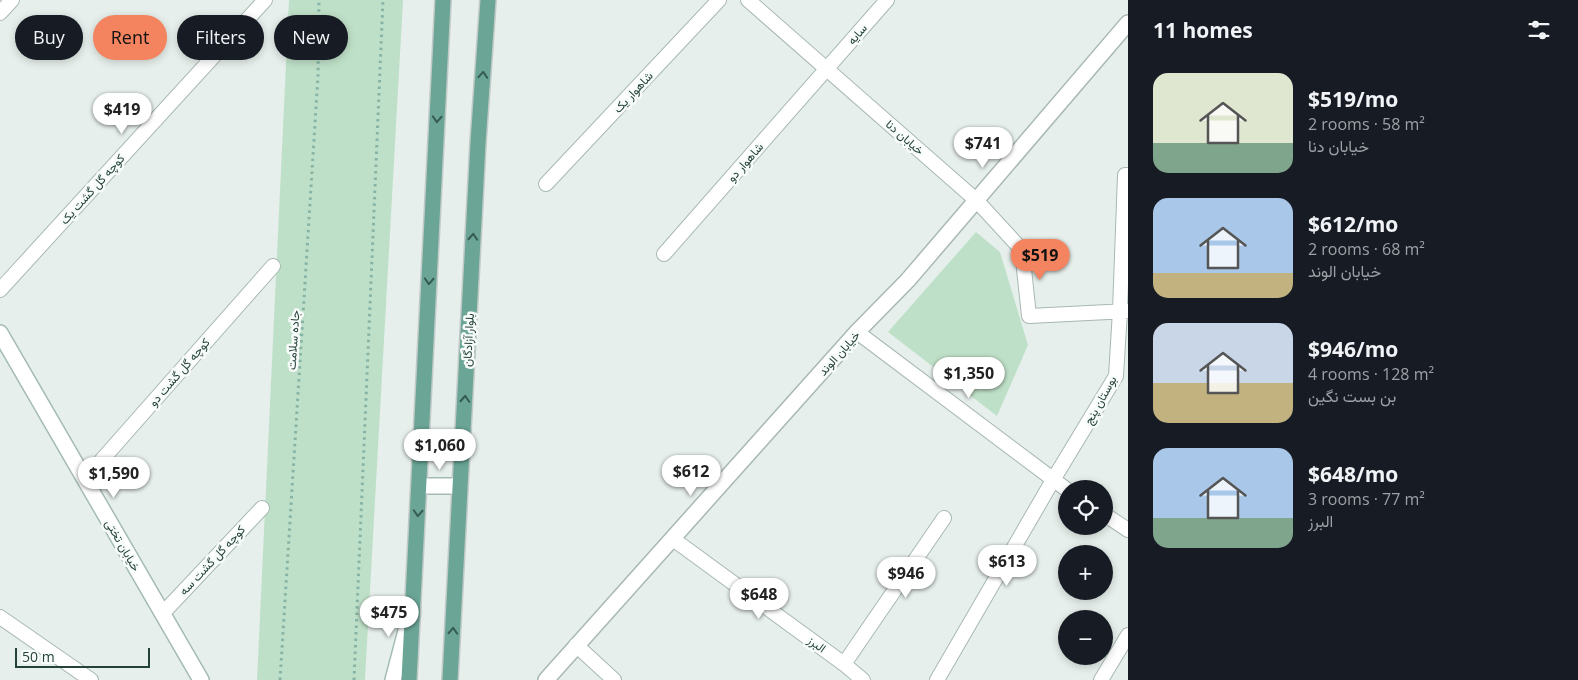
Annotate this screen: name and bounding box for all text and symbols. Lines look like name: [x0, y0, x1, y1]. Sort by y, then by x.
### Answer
chip: Buy: [15, 15, 83, 60]
chip: Rent: [93, 15, 167, 60]
chip: Filters: [177, 15, 264, 60]
chip: New: [274, 15, 348, 60]
text: 11 homes: [1153, 16, 1253, 44]
icon: filters: [1525, 16, 1553, 44]
street label: سایه: [843, 20, 871, 48]
street label: شاهوار یک: [609, 67, 657, 117]
one-way arrow: [477, 70, 488, 78]
text: $519/mo: [1308, 85, 1398, 113]
pin: $419: [92, 92, 152, 135]
icon: home: [1193, 93, 1253, 153]
text: $419: [104, 98, 140, 120]
text: 2 rooms · 58 m²: [1308, 113, 1425, 135]
one-way arrow: [432, 115, 442, 123]
street label: خیابان دنا: [882, 116, 928, 158]
pin: $741: [953, 126, 1013, 169]
text: $741: [965, 132, 1001, 154]
text: خیابان دنا: [1308, 135, 1369, 157]
street label: شاهوار دو: [723, 139, 767, 185]
street label: کوچه گل گشت یک: [56, 150, 128, 228]
text: $612/mo: [1308, 210, 1398, 238]
icon: home: [1193, 218, 1253, 278]
one-way arrow: [467, 233, 478, 241]
pin: $519: [1010, 238, 1070, 281]
text: 2 rooms · 68 m²: [1308, 238, 1425, 260]
text: $519: [1022, 244, 1058, 266]
text: خیابان الوند: [1308, 260, 1381, 282]
one-way arrow: [424, 277, 435, 285]
street label: جاده سلامت: [282, 310, 304, 370]
street label: بلوار آزادگان: [458, 313, 478, 367]
street label: خیابان الوند: [814, 327, 864, 379]
street label: کوچه گل گشت دو: [145, 334, 213, 410]
text: $946/mo: [1308, 335, 1398, 363]
icon: home: [1193, 343, 1253, 403]
pin: $1,350: [928, 356, 1010, 399]
text: $1,350: [944, 362, 994, 384]
text: 4 rooms · 128 m²: [1308, 363, 1434, 385]
street label: بوستان پنج: [1080, 373, 1121, 428]
text: بن بست نگین: [1308, 385, 1396, 407]
one-way arrow: [459, 395, 470, 403]
pin: $1,060: [399, 428, 481, 471]
text: $1,060: [415, 434, 465, 456]
pin: $612: [661, 454, 721, 497]
pin: $1,590: [73, 456, 155, 499]
text: $612: [673, 460, 709, 482]
text: $648/mo: [1308, 460, 1398, 488]
text: $1,590: [89, 462, 139, 484]
icon: home: [1193, 468, 1253, 528]
map controls: [1058, 480, 1113, 665]
button: locate: [1058, 480, 1113, 535]
text: 3 rooms · 77 m²: [1308, 488, 1425, 510]
one-way arrow: [412, 509, 423, 517]
text: البرز: [1308, 510, 1333, 532]
street label: خیابان تختی: [101, 516, 145, 574]
street label: کوچه گل گشت سه: [175, 521, 249, 599]
pin: $613: [977, 544, 1037, 587]
button: +: [1058, 545, 1113, 600]
text: $613: [989, 550, 1025, 572]
pin: $946: [876, 556, 936, 599]
text: $946: [888, 562, 924, 584]
pin: $648: [729, 578, 789, 620]
text: $648: [741, 583, 777, 605]
pin: $475: [359, 596, 419, 638]
text: $475: [371, 601, 407, 623]
button: −: [1058, 610, 1113, 665]
one-way arrow: [447, 627, 458, 635]
street label: البرز: [804, 631, 830, 656]
scale bar: [15, 645, 150, 668]
text: 50 m: [22, 647, 55, 666]

